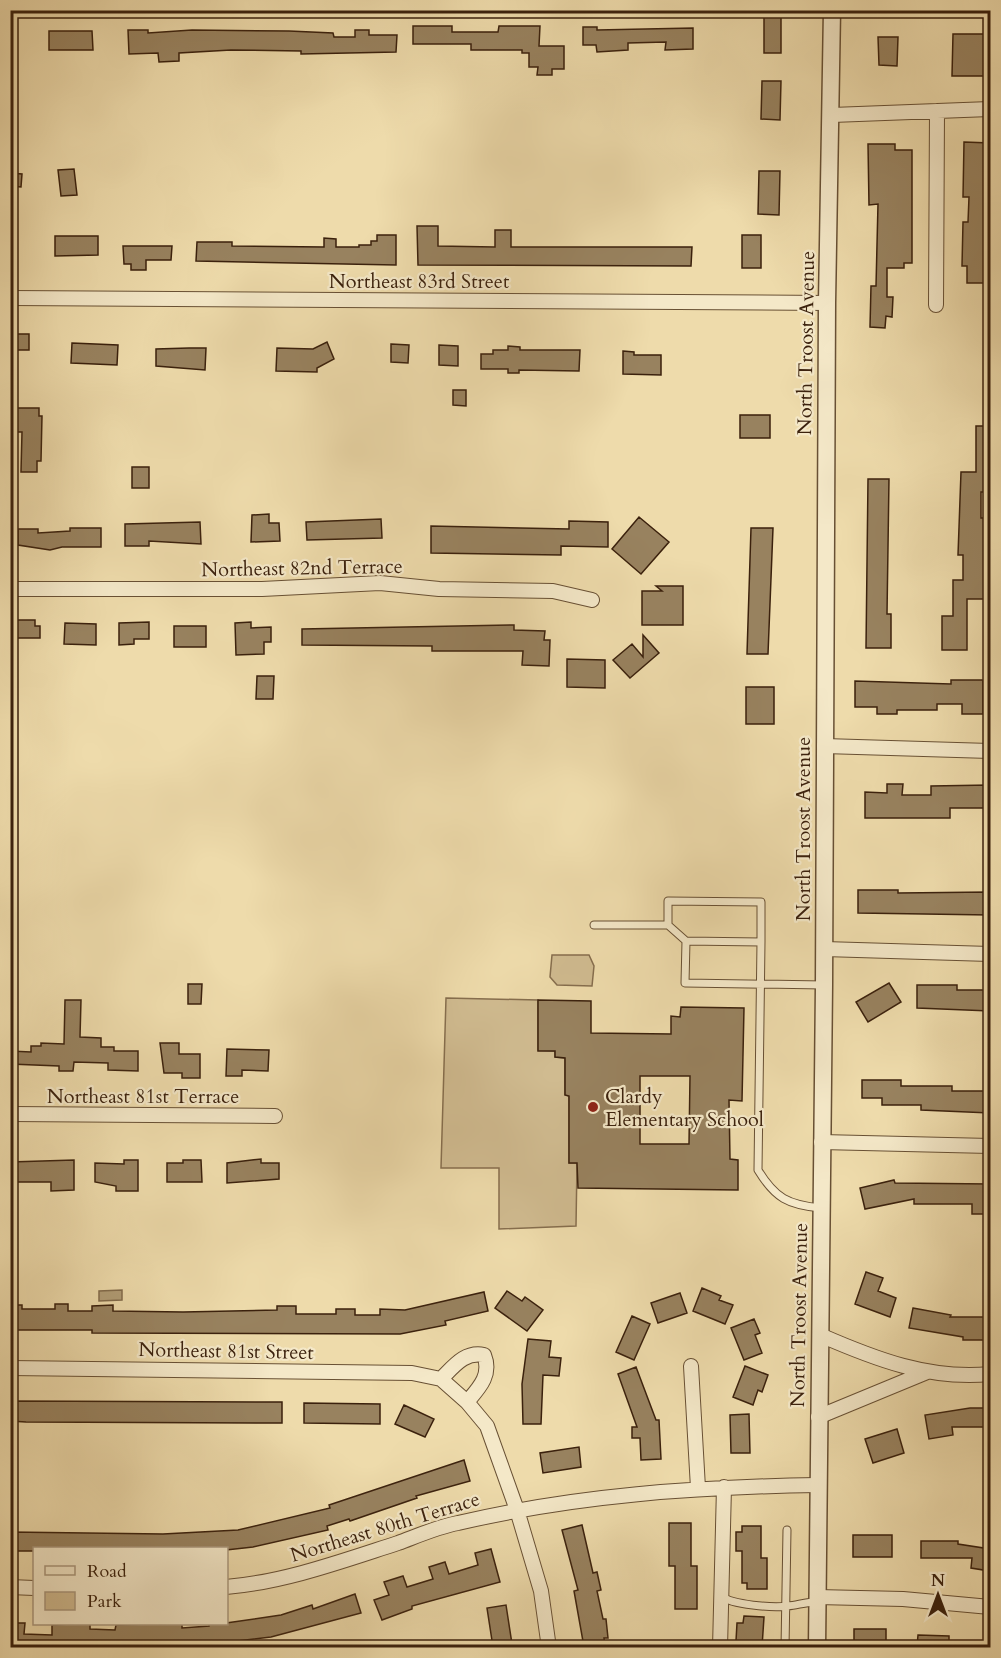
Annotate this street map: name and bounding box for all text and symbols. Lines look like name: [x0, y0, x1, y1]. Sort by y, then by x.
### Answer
street label: North Troost Avenue: [791, 250, 821, 436]
street label: Northeast 83rd Street: [329, 268, 510, 295]
street label: Northeast 82nd Terrace: [201, 553, 403, 583]
street label: North Troost Avenue: [790, 737, 817, 921]
street label: Northeast 81st Terrace: [47, 1083, 239, 1110]
place label: Clardy Elementary School: [605, 1083, 764, 1133]
marker: Clardy Elementary School: [586, 1100, 600, 1114]
street label: North Troost Avenue: [784, 1222, 814, 1408]
street label: Northeast 81st Street: [138, 1336, 315, 1366]
street label: Northeast 80th Terrace: [287, 1485, 483, 1569]
legend: [33, 1547, 228, 1625]
text: Road: [87, 1559, 127, 1584]
north arrow: [908, 1565, 968, 1625]
text: N: [931, 1570, 945, 1592]
text: Park: [87, 1589, 122, 1614]

